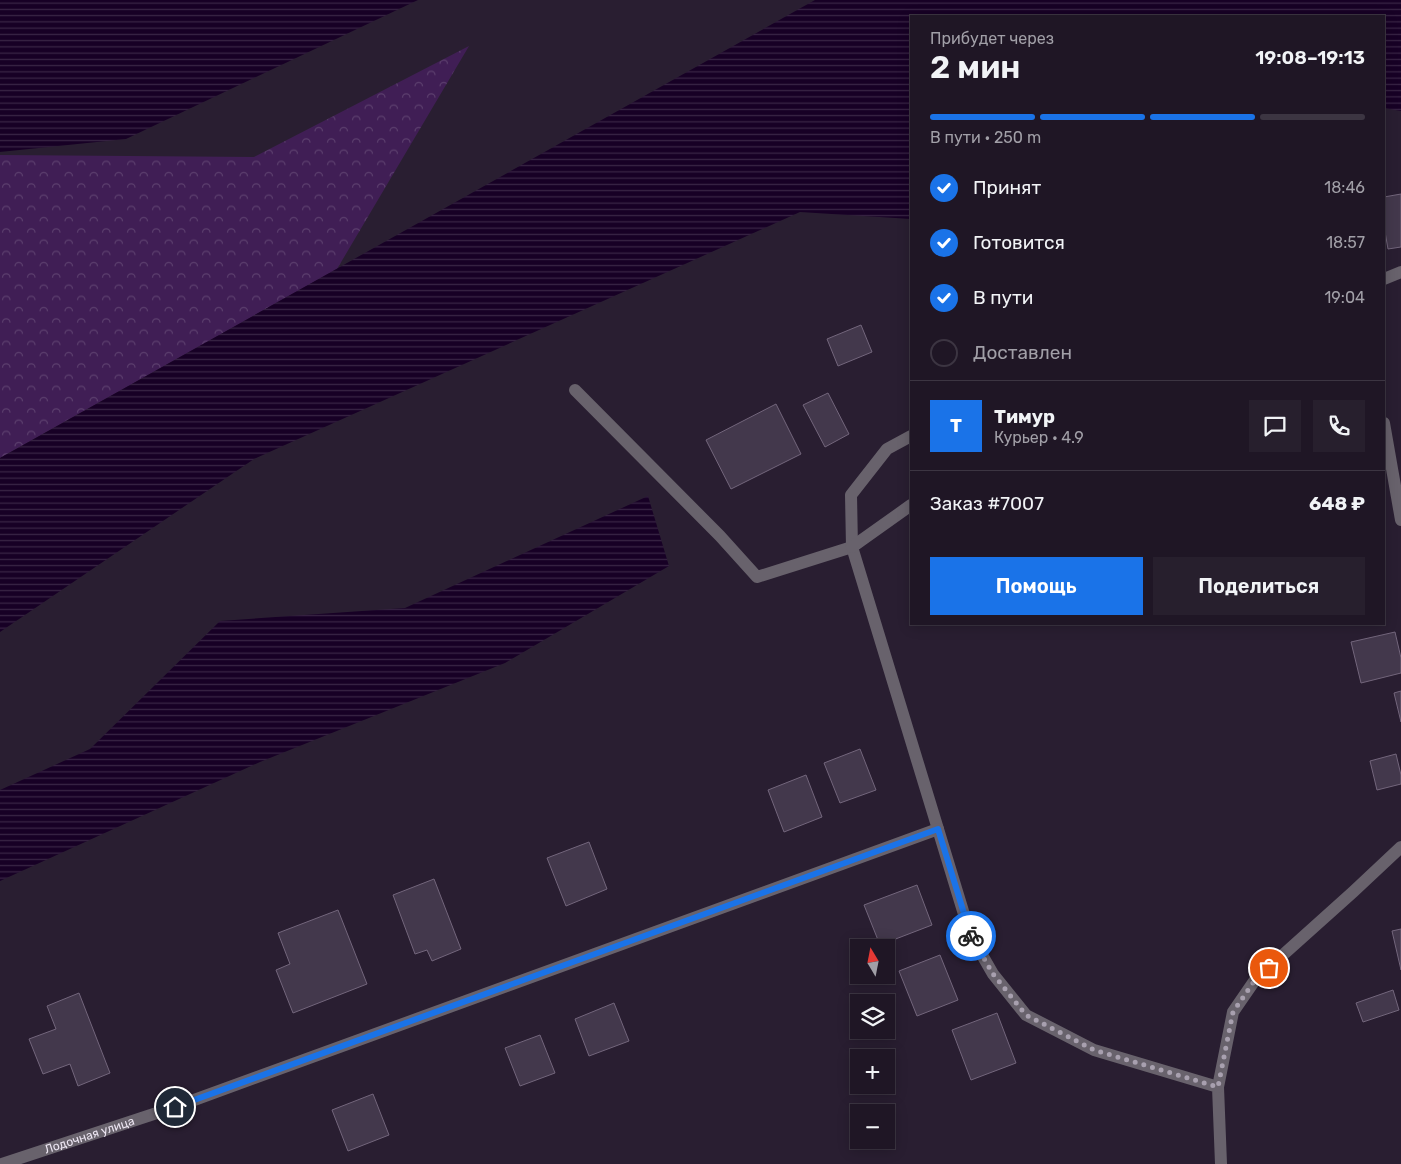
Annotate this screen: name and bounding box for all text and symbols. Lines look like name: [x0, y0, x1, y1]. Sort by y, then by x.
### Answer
text: Прибудет через: [930, 29, 1054, 48]
text: 19:08–19:13: [1255, 46, 1365, 69]
text: 2 мин: [930, 48, 1021, 86]
text: В пути · 250 m: [930, 128, 1041, 147]
icon: check: [930, 174, 958, 202]
text: Принят: [973, 176, 1041, 199]
text: 18:46: [1324, 178, 1365, 197]
icon: check: [930, 229, 958, 257]
text: Готовится: [973, 231, 1065, 254]
text: 18:57: [1326, 233, 1365, 252]
icon: check: [930, 284, 958, 312]
text: В пути: [973, 286, 1033, 309]
text: 19:04: [1324, 288, 1365, 307]
text: Доставлен: [973, 341, 1072, 364]
button: chat: [1249, 400, 1301, 452]
button: phone: [1313, 400, 1365, 452]
text: Тимур: [994, 405, 1055, 428]
text: Т: [950, 414, 962, 437]
text: Курьер · 4.9: [994, 428, 1084, 447]
text: Заказ #7007: [930, 492, 1044, 515]
text: 648 ₽: [1309, 492, 1365, 515]
button: Помощь: [930, 557, 1143, 615]
button: Поделиться: [1153, 557, 1365, 615]
courier: [946, 911, 996, 961]
icon: bike: [957, 922, 985, 950]
north arrow: [850, 939, 895, 984]
map controls: [850, 939, 895, 1149]
pin: [1248, 947, 1290, 989]
icon: bag: [1255, 954, 1283, 982]
button: layers: [850, 994, 895, 1039]
button: +: [850, 1049, 895, 1094]
pin: [154, 1086, 196, 1128]
icon: home: [161, 1093, 189, 1121]
button: −: [850, 1104, 895, 1149]
street label: Лодочная улица: [43, 1114, 136, 1157]

